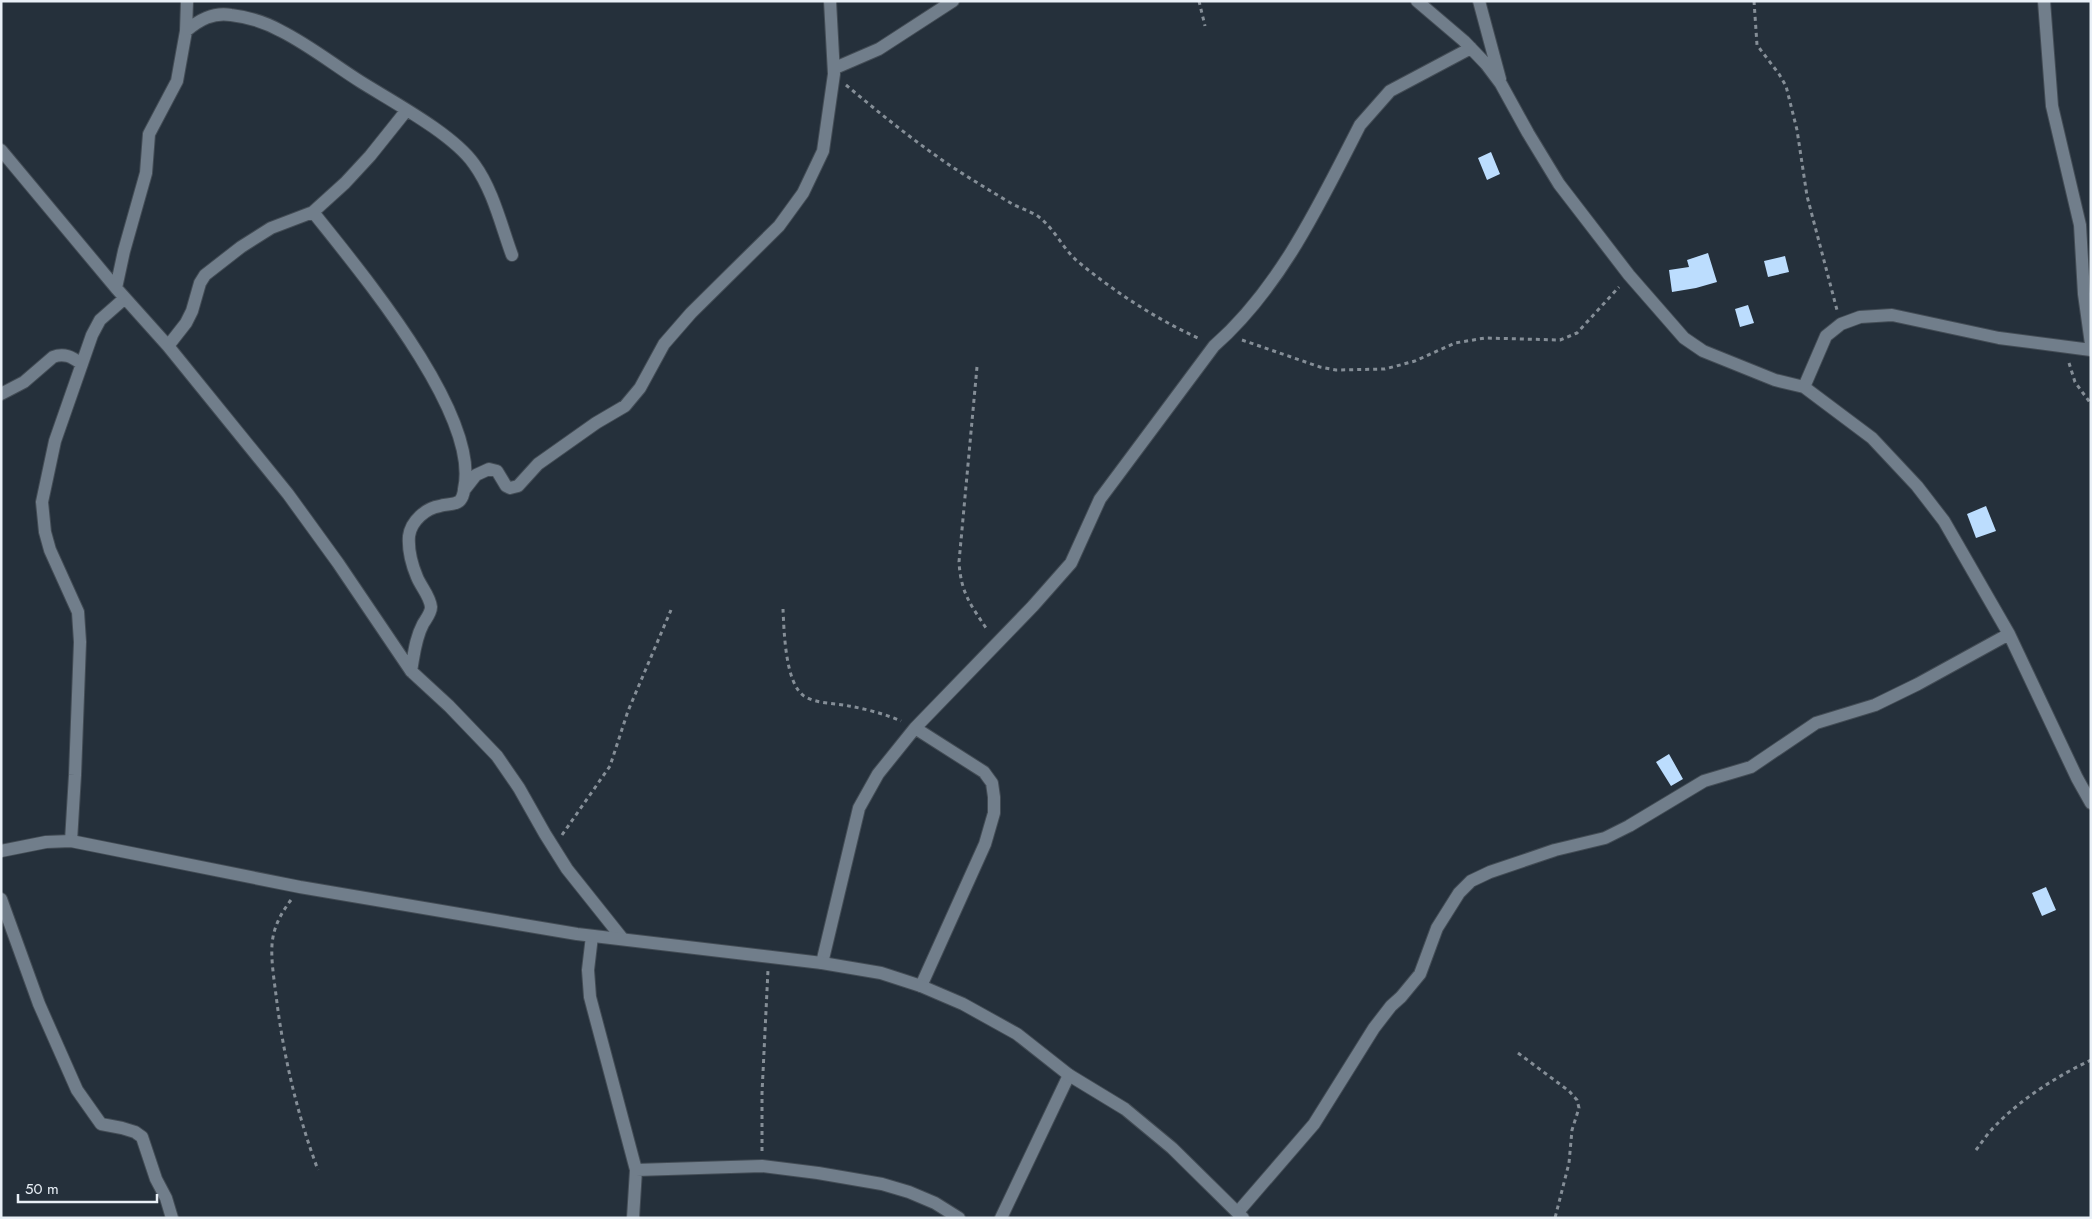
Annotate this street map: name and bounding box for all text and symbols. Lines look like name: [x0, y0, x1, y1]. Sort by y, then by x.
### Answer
scale bar: [18, 1172, 156, 1204]
text: 50 m: [25, 1178, 59, 1200]

